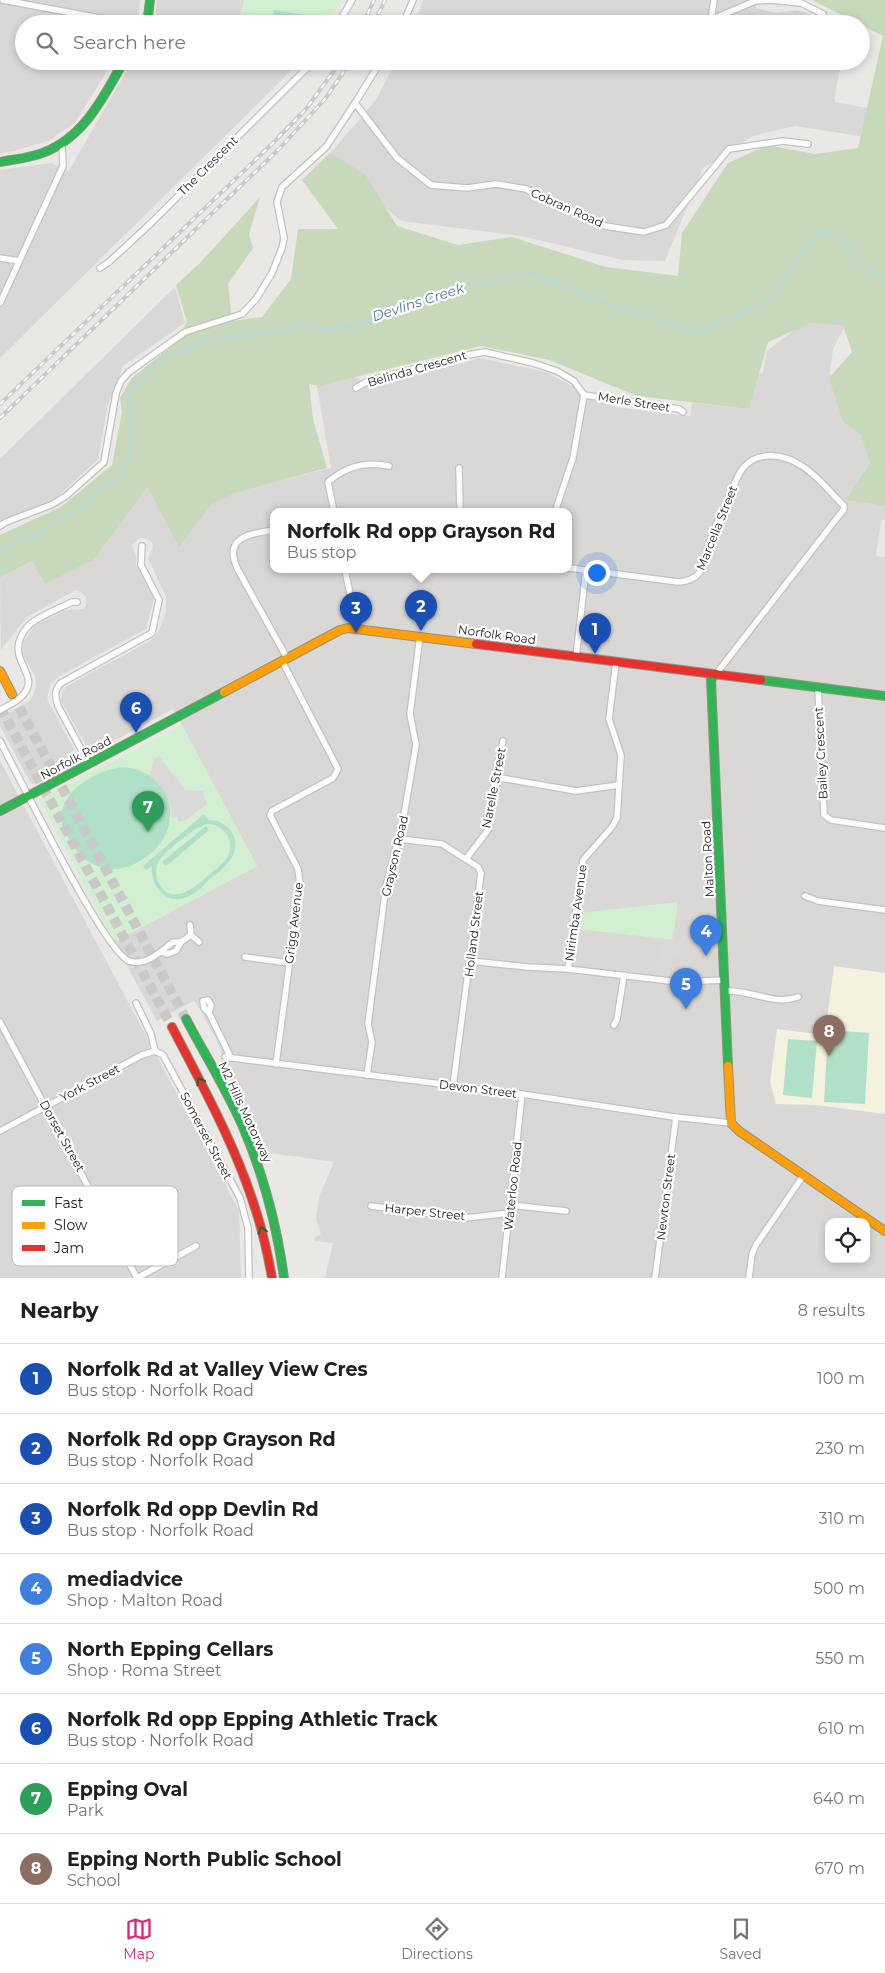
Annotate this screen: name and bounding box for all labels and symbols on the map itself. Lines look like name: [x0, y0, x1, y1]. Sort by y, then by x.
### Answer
street label: The Crescent: [175, 132, 241, 199]
street label: Cobran Road: [529, 185, 606, 230]
water label: Devlins Creek: [370, 278, 467, 325]
street label: Belinda Crescent: [366, 347, 468, 390]
street label: Merle Street: [597, 388, 672, 415]
street label: Marcella Street: [693, 483, 740, 572]
your location: [584, 560, 610, 586]
pin: 2: [405, 590, 437, 631]
pin: 3: [340, 592, 372, 633]
pin: 1: [579, 613, 611, 654]
street label: Norfolk Road: [457, 622, 537, 647]
pin: 6: [120, 692, 152, 733]
street label: Bailey Crescent: [811, 706, 830, 800]
street label: Norfolk Road: [38, 733, 114, 783]
street label: Narelle Street: [478, 746, 509, 830]
pin: 7: [132, 791, 164, 832]
street label: Grayson Road: [378, 814, 411, 898]
street label: Malton Road: [698, 820, 717, 898]
street label: Nirimba Avenue: [561, 864, 590, 962]
street label: Grigg Avenue: [281, 881, 306, 965]
street label: Holland Street: [461, 890, 486, 978]
pin: 4: [690, 915, 722, 956]
pin: 5: [670, 968, 702, 1009]
pin: 8: [813, 1015, 845, 1056]
street label: M2 Hills Motorway: [215, 1059, 276, 1165]
street label: York Street: [57, 1060, 122, 1105]
street label: Devon Street: [438, 1076, 518, 1101]
one-way arrow: [196, 1077, 206, 1086]
street label: Somerset Street: [177, 1089, 236, 1182]
street label: Dorset Street: [37, 1097, 88, 1174]
street label: Waterloo Road: [500, 1141, 525, 1231]
street label: Newton Street: [653, 1153, 678, 1241]
legend: [12, 1186, 178, 1266]
text: Fast: [54, 1194, 84, 1212]
street label: Harper Street: [384, 1200, 466, 1223]
text: Slow: [54, 1216, 88, 1234]
one-way arrow: [258, 1227, 268, 1235]
text: Jam: [53, 1239, 84, 1257]

